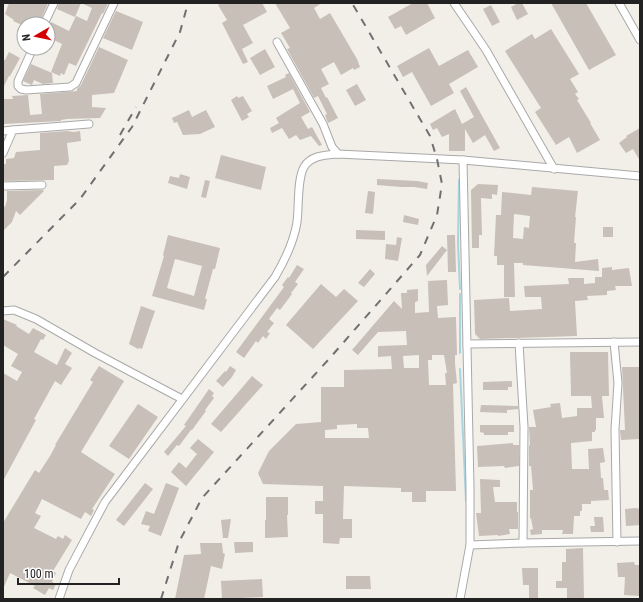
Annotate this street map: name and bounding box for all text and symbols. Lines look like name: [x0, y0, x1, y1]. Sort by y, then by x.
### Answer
north arrow: [16, 16, 56, 56]
text: N: [20, 33, 34, 42]
scale bar: [18, 560, 119, 586]
text: 100 m: [24, 567, 54, 581]

